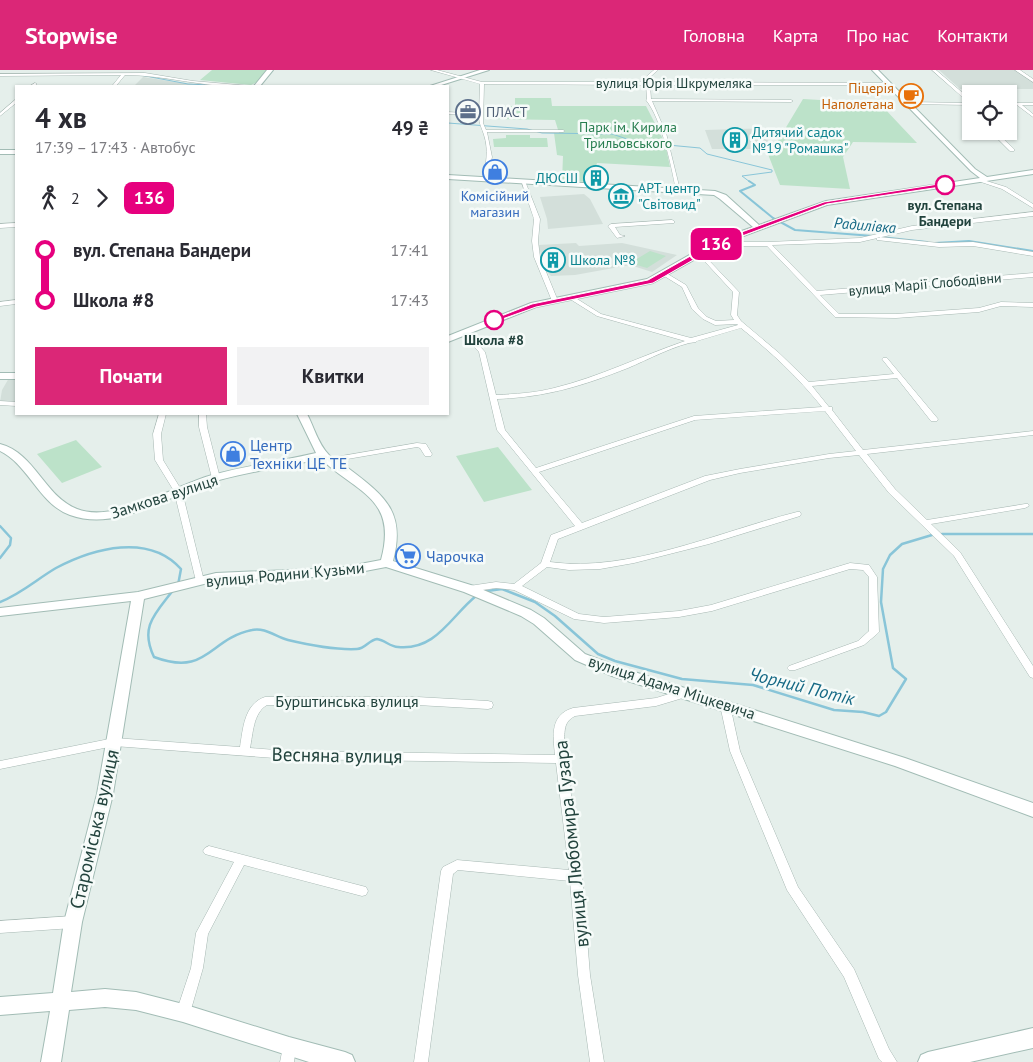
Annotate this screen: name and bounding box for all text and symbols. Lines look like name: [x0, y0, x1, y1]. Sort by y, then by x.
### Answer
text: Stopwise: [25, 20, 118, 51]
text: Головна: [683, 24, 745, 47]
text: Карта: [773, 24, 818, 47]
text: Про нас: [846, 24, 909, 47]
text: Контакти: [937, 24, 1008, 47]
street label: вулиця Юрія Шкрумеляка: [596, 74, 752, 92]
place label: Піцерія Наполетана: [822, 79, 894, 113]
cafe icon: Піцерія Наполетана: [898, 83, 924, 109]
map controls: [962, 85, 1017, 140]
button: locate: [962, 85, 1017, 140]
text: 4 хв: [35, 99, 87, 136]
office icon: ПЛАСТ: [455, 99, 481, 125]
place label: ПЛАСТ: [486, 103, 528, 121]
text: 49 ₴: [392, 116, 429, 140]
park label: Парк ім. Кирила Трильовського: [579, 118, 677, 152]
place label: Дитячий садок №19 "Ромашка": [752, 123, 849, 157]
building icon: Дитячий садок №19 "Ромашка": [722, 127, 748, 153]
text: 17:39 – 17:43 · Автобус: [35, 137, 196, 157]
shop icon: Комісійний магазин: [482, 159, 508, 185]
building icon: ДЮСШ: [583, 165, 609, 191]
place label: ДЮСШ: [536, 169, 578, 187]
marker: вул. Степана Бандери: [935, 175, 955, 195]
place label: АРТ центр "Світовид": [638, 179, 701, 213]
museum icon: АРТ центр "Світовид": [608, 183, 634, 209]
icon: walk: [35, 184, 63, 212]
icon: forward: [88, 184, 116, 212]
text: 136: [134, 186, 164, 209]
place label: Комісійний магазин: [461, 187, 529, 221]
text: 2: [71, 188, 80, 208]
place label: вул. Степана Бандери: [908, 196, 983, 230]
water label: Радилівка: [833, 213, 898, 237]
line badge: 136: [687, 228, 745, 260]
text: 136: [701, 232, 731, 255]
text: вул. Степана Бандери: [73, 238, 251, 262]
text: 17:41: [391, 240, 429, 260]
building icon: Школа №8: [540, 247, 566, 273]
place label: Школа №8: [570, 251, 636, 269]
street label: вулиця Марії Слободівни: [848, 268, 1002, 300]
text: Школа #8: [73, 288, 154, 312]
text: 17:43: [391, 290, 429, 310]
marker: Школа #8: [484, 310, 504, 330]
place label: Школа #8: [464, 331, 524, 349]
button: Почати: [35, 347, 227, 405]
button: Квитки: [237, 347, 429, 405]
place label: Центр Техніки ЦЕ ТЕ: [250, 435, 347, 473]
shop icon: Центр Техніки ЦЕ ТЕ: [220, 441, 246, 467]
street label: Замкова вулиця: [108, 469, 220, 523]
supermarket icon: Чарочка: [395, 543, 421, 569]
place label: Чарочка: [426, 546, 484, 566]
street label: вулиця Родини Кузьми: [205, 557, 365, 591]
street label: вулиця Адама Міцкевича: [586, 651, 758, 723]
water label: Чорний Потік: [747, 662, 858, 710]
street label: Бурштинська вулиця: [275, 691, 419, 711]
street label: вулиця Любомира Гузара: [548, 739, 594, 949]
street label: Весняна вулиця: [272, 742, 402, 768]
street label: Староміська вулиця: [64, 747, 124, 911]

